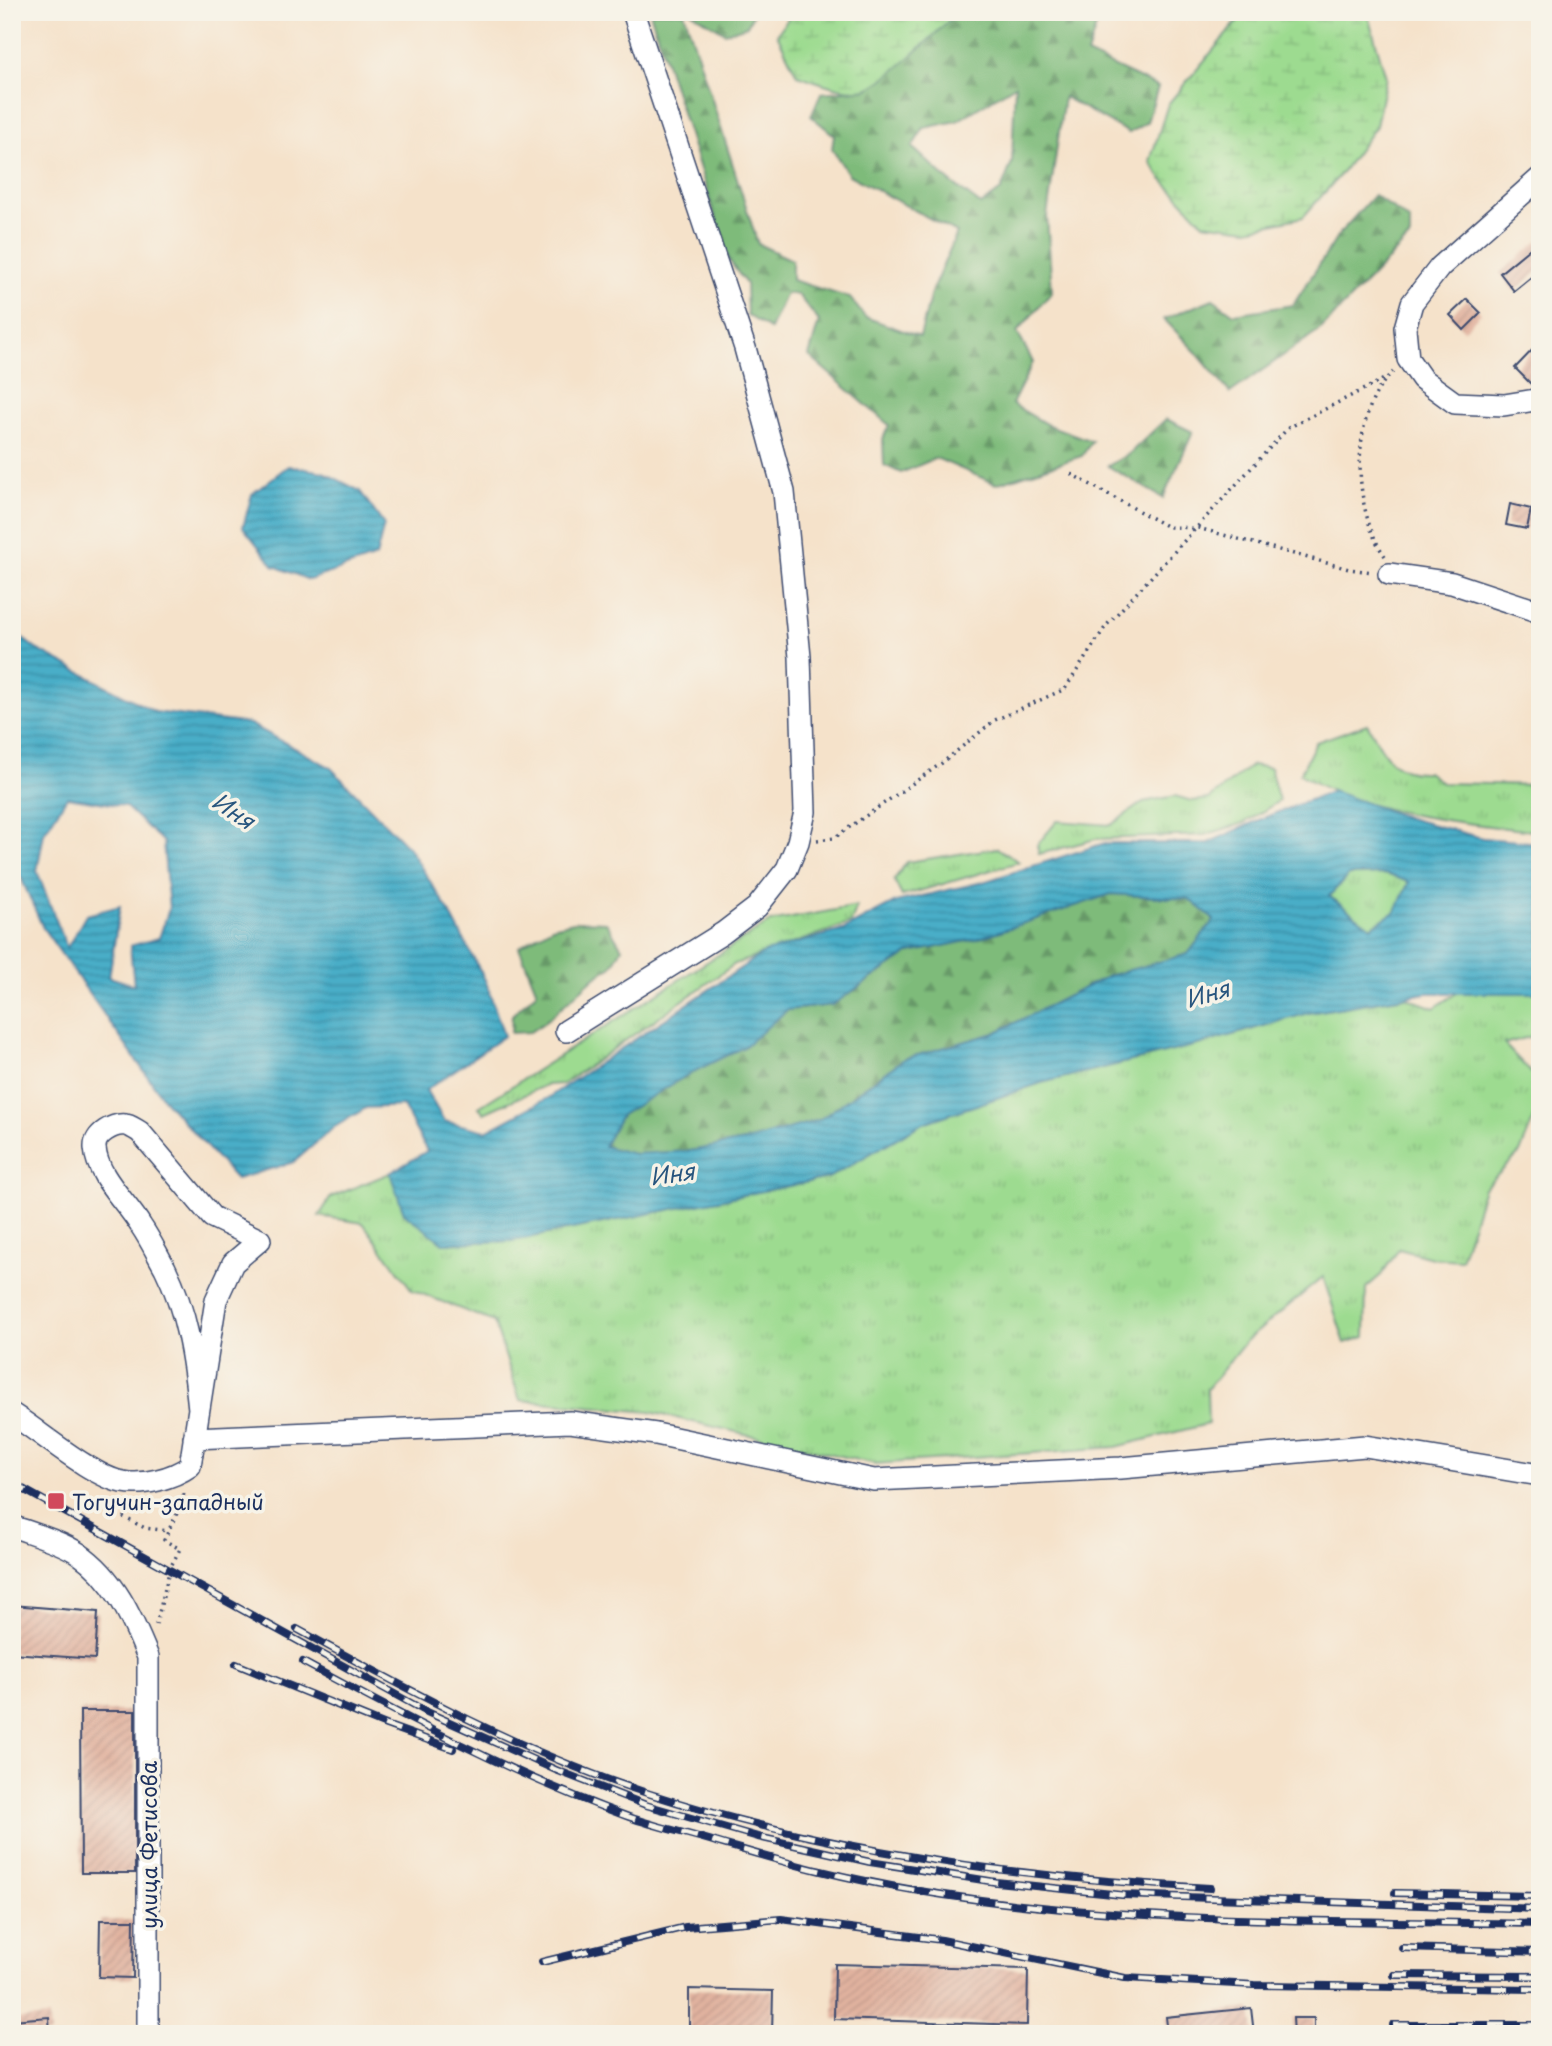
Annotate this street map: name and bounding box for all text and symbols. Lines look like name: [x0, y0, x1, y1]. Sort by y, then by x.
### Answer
water label: Иня: [206, 783, 264, 838]
water label: Иня: [1181, 970, 1235, 1016]
water label: Иня: [647, 1152, 698, 1193]
place label: Тогучин-западный: [72, 1485, 264, 1517]
marker: Тогучин-западный: [46, 1491, 66, 1511]
street label: улица Фетисова: [132, 1761, 164, 1929]

